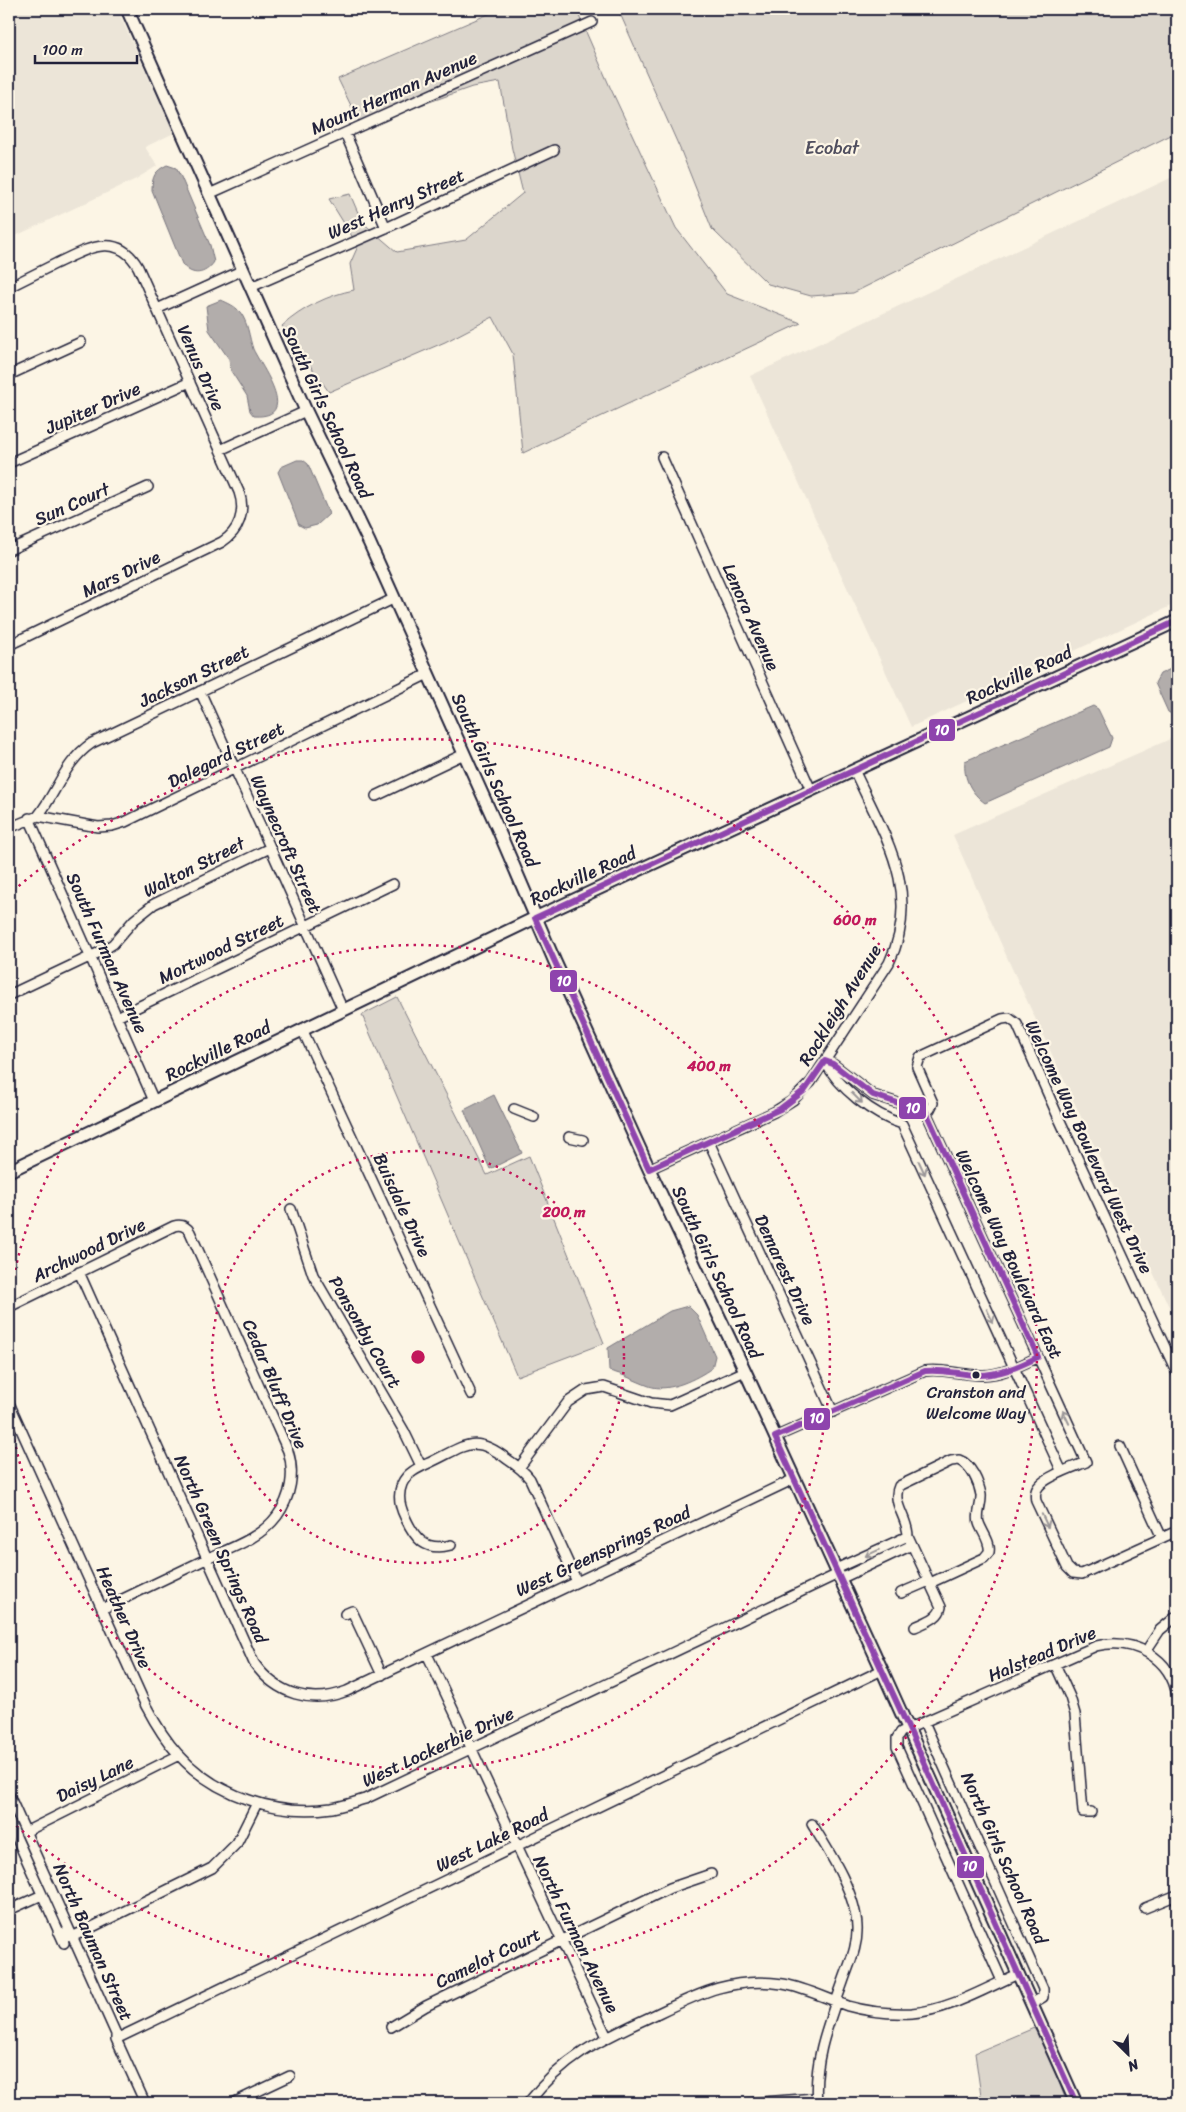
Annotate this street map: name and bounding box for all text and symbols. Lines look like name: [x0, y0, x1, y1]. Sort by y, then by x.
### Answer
scale bar: [35, 32, 138, 64]
text: 100 m: [42, 37, 83, 63]
street label: Mount Herman Avenue: [305, 42, 483, 144]
park label: Ecobat: [805, 132, 860, 164]
street label: West Henry Street: [322, 159, 470, 249]
street label: Venus Drive: [168, 320, 234, 416]
street label: South Girls School Road: [273, 320, 382, 505]
street label: Jupiter Drive: [39, 373, 146, 444]
street label: Sun Court: [29, 473, 116, 535]
street label: Mars Drive: [76, 541, 166, 607]
street label: Lenora Avenue: [713, 558, 789, 676]
street label: Jackson Street: [132, 635, 255, 717]
street label: Rockville Road: [961, 636, 1079, 714]
street label: South Girls School Road: [442, 688, 549, 874]
street label: Dalegard Street: [162, 713, 290, 797]
line badge: 10: [928, 718, 956, 742]
text: 10: [935, 718, 950, 743]
street label: Waynecroft Street: [241, 769, 331, 919]
street label: Walton Street: [137, 827, 251, 907]
street label: Rockville Road: [525, 837, 643, 915]
street label: South Furman Avenue: [57, 867, 157, 1039]
street label: Mortwood Street: [153, 905, 290, 993]
text: 600 m: [833, 907, 877, 933]
street label: Rockleigh Avenue: [790, 937, 890, 1072]
line badge: 10: [549, 969, 578, 993]
text: 10: [557, 969, 572, 994]
street label: Rockville Road: [160, 1011, 278, 1090]
street label: Welcome Way Boulevard West Drive: [1016, 1015, 1162, 1279]
text: 400 m: [686, 1053, 731, 1079]
one-way arrow: [850, 1092, 863, 1104]
line badge: 10: [898, 1096, 927, 1120]
text: 10: [906, 1096, 921, 1121]
street label: Welcome Way Boulevard East: [946, 1144, 1072, 1364]
street label: Buisdale Drive: [364, 1147, 440, 1263]
one-way arrow: [918, 1160, 928, 1175]
street label: South Girls School Road: [663, 1180, 772, 1365]
text: 200 m: [541, 1199, 586, 1225]
street label: Archwood Drive: [26, 1209, 151, 1292]
street label: Demarest Drive: [745, 1209, 825, 1331]
street label: Ponsonby Court: [320, 1269, 410, 1395]
one-way arrow: [986, 1308, 995, 1323]
street label: Cedar Bluff Drive: [233, 1314, 317, 1454]
centre of rings: [409, 1348, 427, 1366]
marker: Cranston and Welcome Way: [971, 1370, 981, 1380]
place label: Cranston and Welcome Way: [926, 1377, 1026, 1428]
text: 10: [810, 1406, 825, 1431]
line badge: 10: [803, 1407, 831, 1431]
one-way arrow: [1061, 1410, 1070, 1425]
street label: North Green Springs Road: [165, 1449, 278, 1650]
street label: West Greensprings Road: [510, 1496, 698, 1606]
one-way arrow: [1041, 1513, 1051, 1528]
one-way arrow: [865, 1548, 880, 1558]
street label: Heather Drive: [87, 1560, 161, 1674]
street label: Halstead Drive: [983, 1617, 1101, 1691]
street label: West Lockerbie Drive: [356, 1698, 520, 1796]
street label: Daisy Lane: [50, 1746, 140, 1812]
street label: North Girls School Road: [952, 1766, 1057, 1951]
street label: West Lake Road: [430, 1798, 555, 1881]
street label: North Furman Avenue: [524, 1849, 628, 2019]
text: 10: [963, 1854, 978, 1879]
line badge: 10: [956, 1855, 985, 1879]
street label: North Bauman Street: [44, 1858, 142, 2026]
street label: Camelot Court: [429, 1918, 547, 1997]
north arrow: [1104, 2030, 1154, 2080]
text: N: [1123, 2052, 1144, 2079]

